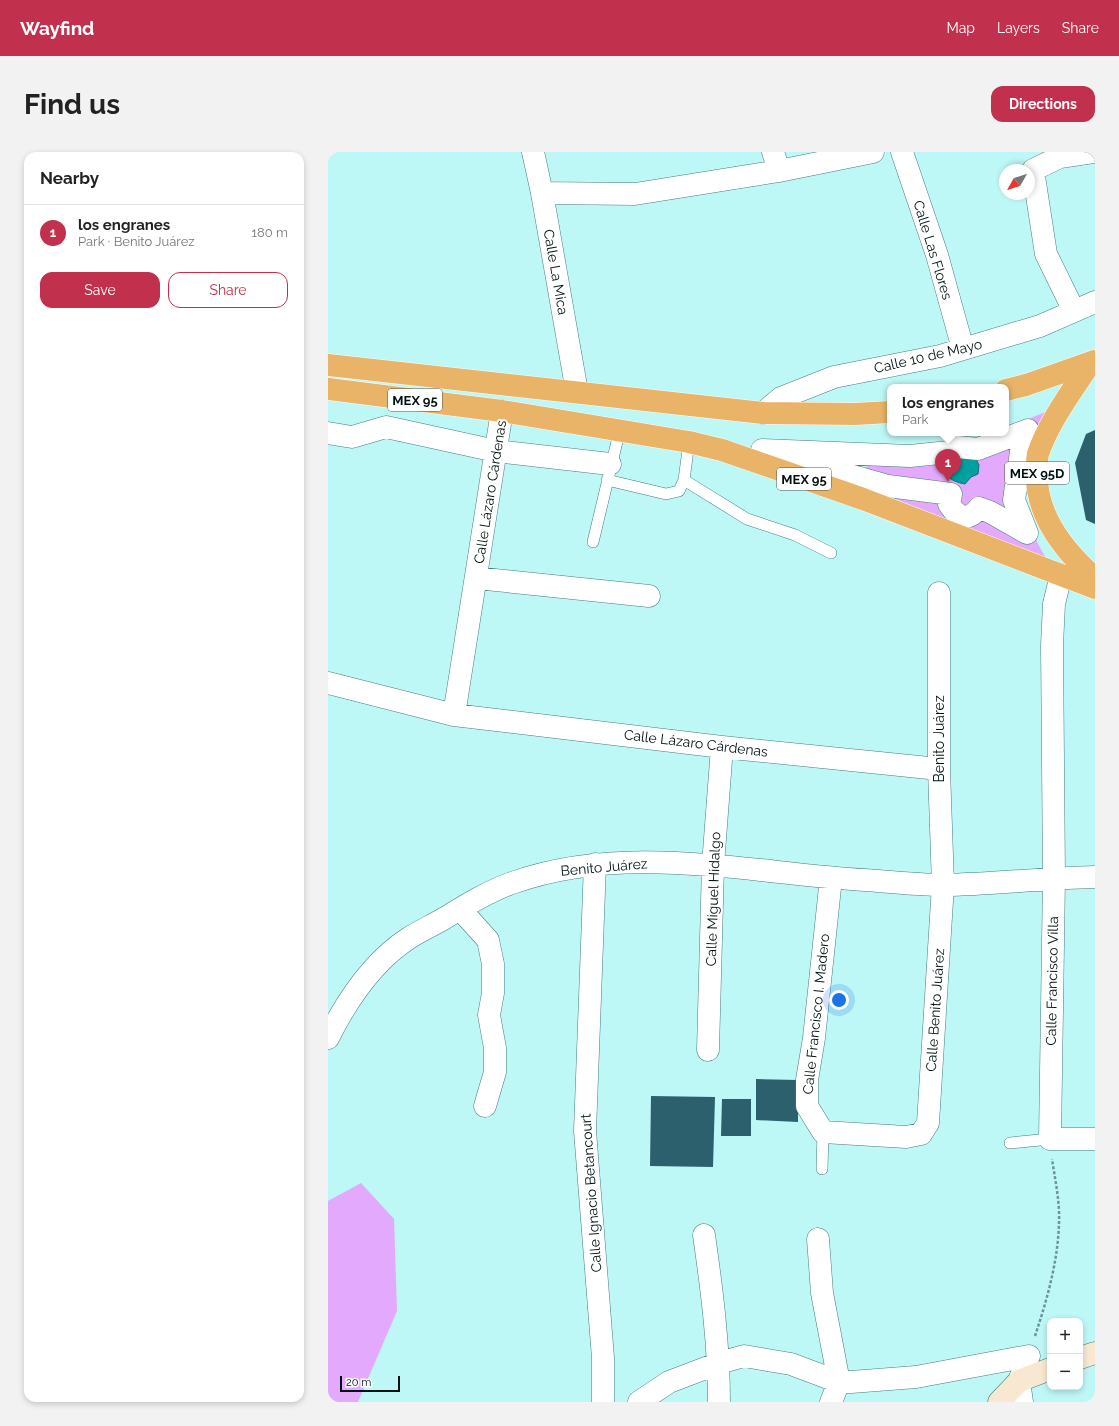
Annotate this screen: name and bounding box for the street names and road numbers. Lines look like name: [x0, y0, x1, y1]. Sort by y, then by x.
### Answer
street label: Calle Las Flores: [910, 198, 956, 302]
street label: Calle La Mica: [541, 228, 571, 316]
street label: Calle 10 de Mayo: [872, 336, 984, 376]
road number: MEX 95: [388, 389, 442, 411]
street label: Calle Lázaro Cárdenas: [471, 419, 509, 565]
road number: MEX 95D: [1005, 462, 1069, 484]
road number: MEX 95: [777, 468, 831, 490]
street label: Benito Juárez: [931, 695, 947, 783]
street label: Calle Lázaro Cárdenas: [623, 726, 769, 760]
street label: Calle Miguel Hidalgo: [703, 831, 723, 967]
street label: Benito Juárez: [560, 855, 648, 879]
street label: Calle Francisco Villa: [1043, 916, 1061, 1046]
street label: Calle Francisco I. Madero: [800, 933, 832, 1095]
street label: Calle Benito Juárez: [923, 948, 947, 1072]
street label: Calle Ignacio Betancourt: [577, 1113, 605, 1273]

